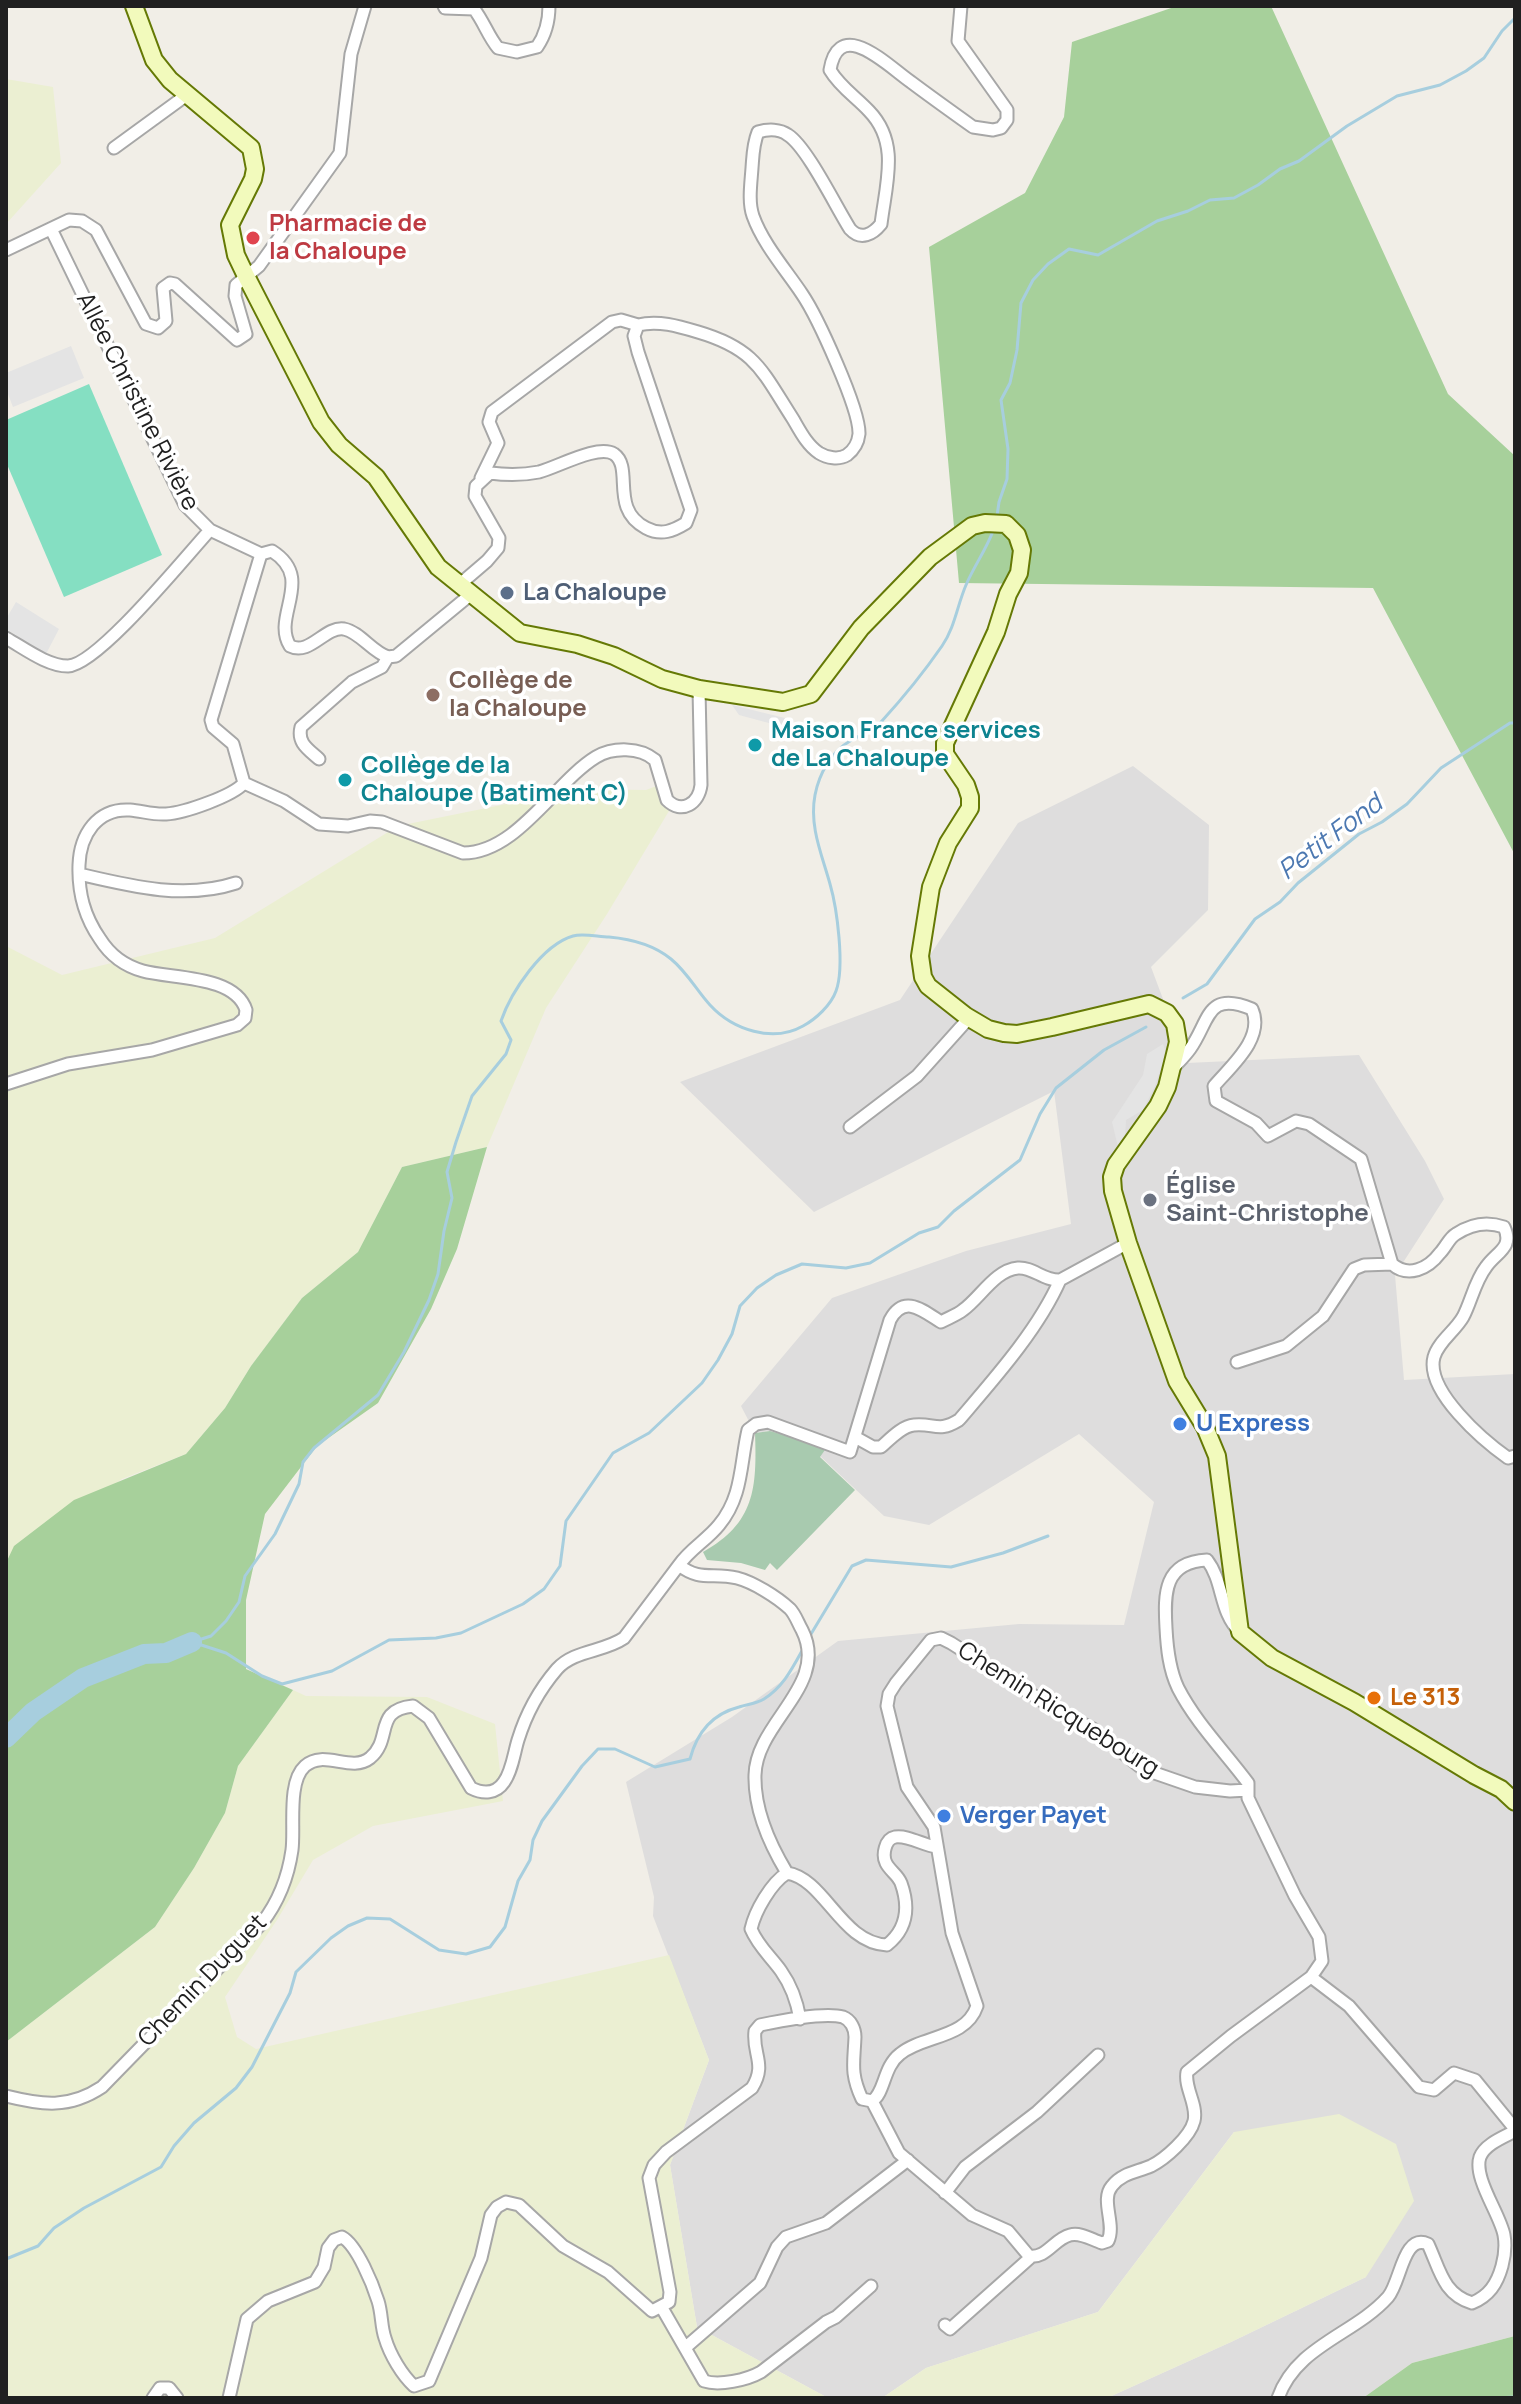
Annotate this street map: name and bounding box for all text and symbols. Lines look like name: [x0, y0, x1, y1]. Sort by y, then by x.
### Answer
place label: Pharmacie de la Chaloupe: [269, 210, 427, 266]
marker: Pharmacie de la Chaloupe: [244, 229, 262, 247]
street label: Allée Christine Rivière: [70, 288, 204, 516]
place label: La Chaloupe: [523, 579, 667, 607]
marker: La Chaloupe: [498, 584, 516, 602]
place label: Collège de la Chaloupe: [449, 667, 587, 723]
marker: Collège de la Chaloupe: [424, 686, 442, 704]
place label: Maison France services de La Chaloupe: [771, 717, 1041, 773]
marker: Maison France services de La Chaloupe: [746, 736, 764, 754]
place label: Collège de la Chaloupe (Batiment C): [361, 752, 628, 808]
marker: Collège de la Chaloupe (Batiment C): [336, 771, 354, 789]
water label: Petit Fond: [1273, 789, 1389, 887]
place label: Église Saint-Christophe: [1166, 1172, 1369, 1228]
marker: Église Saint-Christophe: [1141, 1191, 1159, 1209]
place label: U Express: [1196, 1410, 1310, 1438]
marker: U Express: [1171, 1415, 1189, 1433]
street label: Chemin Ricquebourg: [952, 1636, 1164, 1784]
place label: Le 313: [1390, 1684, 1460, 1712]
marker: Le 313: [1365, 1689, 1383, 1707]
place label: Verger Payet: [960, 1802, 1107, 1830]
marker: Verger Payet: [935, 1807, 953, 1825]
street label: Chemin Duguet: [133, 1909, 273, 2053]

